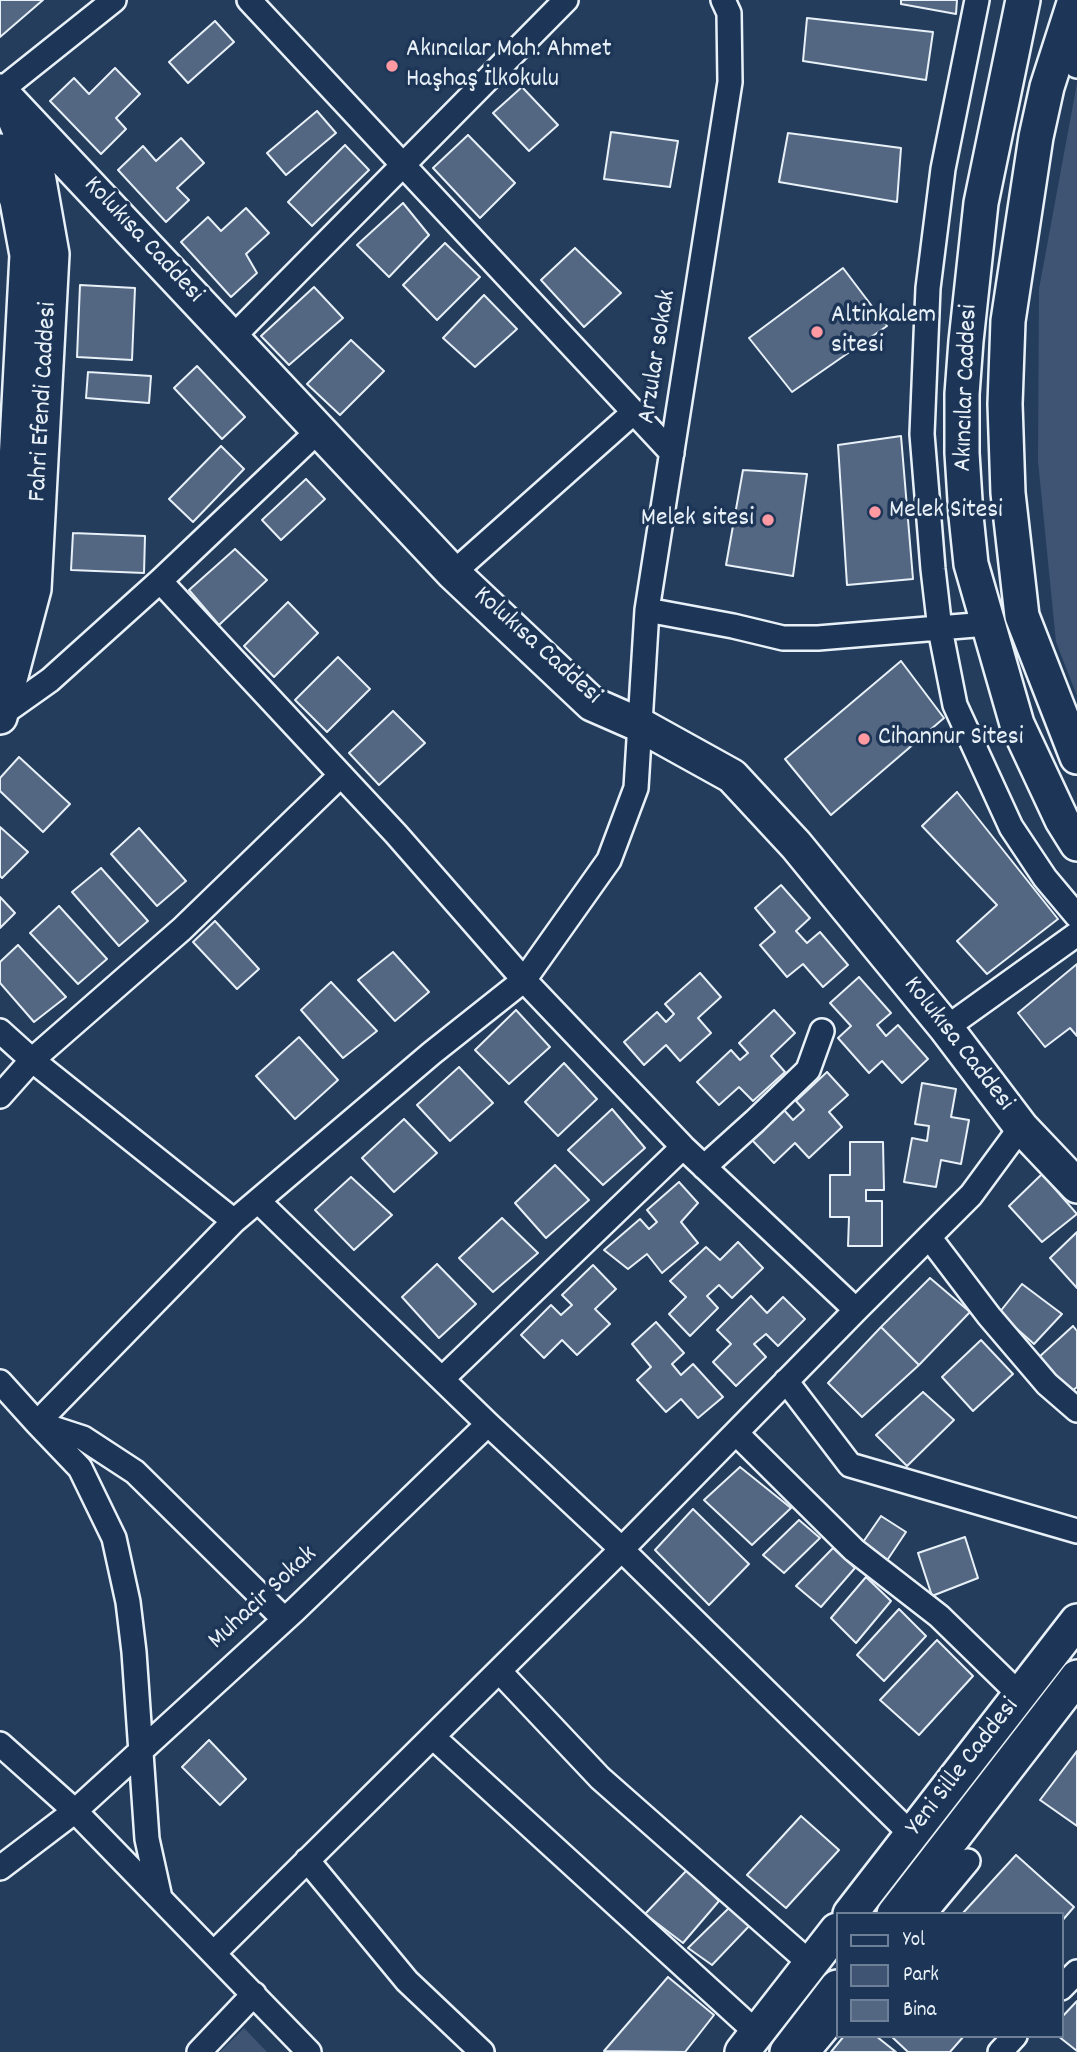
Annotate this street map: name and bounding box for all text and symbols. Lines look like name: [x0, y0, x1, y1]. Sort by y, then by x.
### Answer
place label: Akıncılar Mah. Ahmet Haşhaş İlkokulu: [406, 35, 611, 96]
marker: Akıncılar Mah. Ahmet Haşhaş İlkokulu: [384, 58, 400, 74]
street label: Kolukısa Caddesi: [75, 171, 209, 311]
street label: Arzular sokak: [633, 288, 685, 426]
street label: Fahri Efendi Caddesi: [24, 301, 66, 503]
place label: Altinkalem sitesi: [831, 301, 936, 362]
street label: Akıncılar Caddesi: [949, 304, 987, 472]
marker: Altinkalem sitesi: [809, 324, 825, 340]
place label: Melek Sitesi: [889, 496, 1003, 528]
place label: Melek sitesi: [641, 504, 754, 536]
marker: Melek Sitesi: [867, 504, 883, 520]
marker: Melek sitesi: [760, 512, 776, 528]
street label: Kolukısa Caddesi: [465, 581, 607, 713]
place label: Cihannur Sitesi: [878, 723, 1023, 755]
marker: Cihannur Sitesi: [856, 731, 872, 747]
street label: Kolukısa Caddesi: [895, 972, 1019, 1118]
street label: Muhacir Sokak: [203, 1541, 325, 1657]
street label: Yeni Sille Caddesi: [901, 1693, 1027, 1843]
legend: [836, 1912, 1063, 2038]
text: Yol: [903, 1926, 925, 1956]
text: Park: [903, 1961, 939, 1991]
text: Bina: [903, 1996, 936, 2026]

